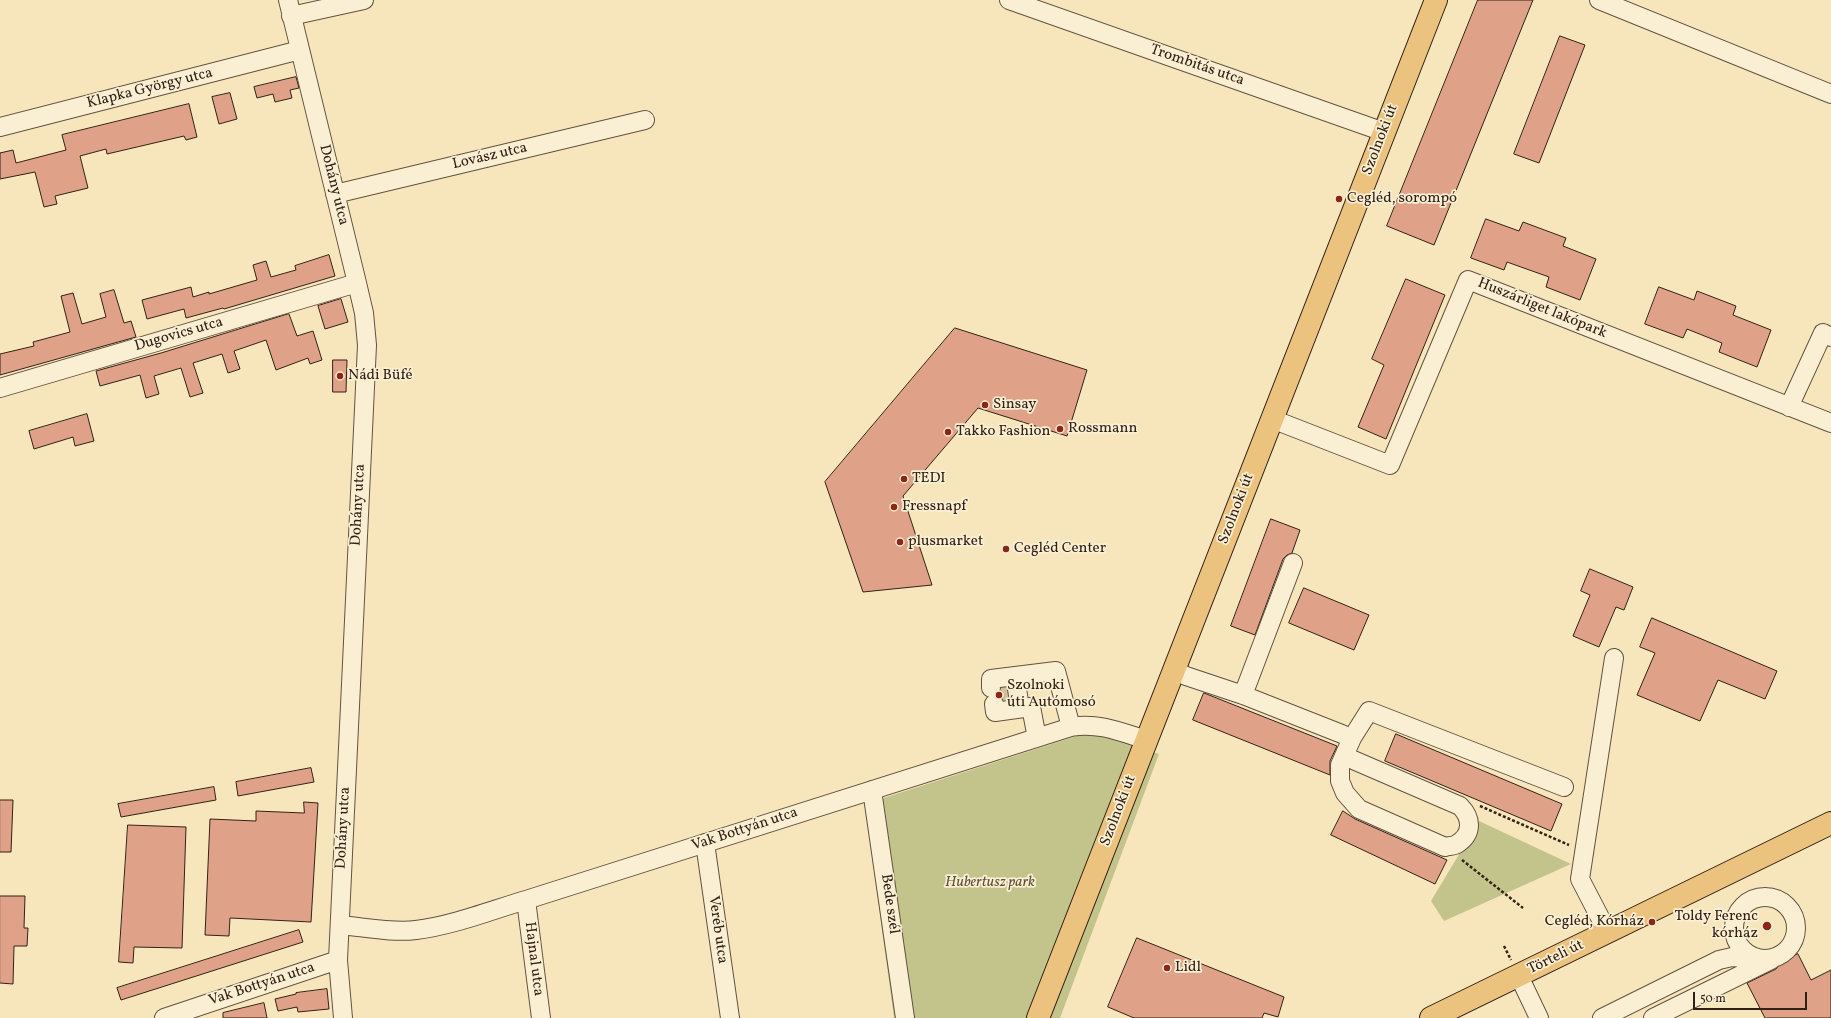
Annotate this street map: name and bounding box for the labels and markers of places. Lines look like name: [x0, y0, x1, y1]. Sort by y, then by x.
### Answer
place label: Cegléd, sorompó: [1347, 190, 1457, 208]
marker: Cegléd, sorompó: [1334, 194, 1344, 204]
place label: Nádi Büfé: [348, 367, 413, 385]
marker: Nádi Büfé: [335, 371, 345, 381]
place label: Sinsay: [993, 396, 1036, 414]
marker: Sinsay: [980, 400, 990, 410]
place label: Rossmann: [1068, 420, 1137, 438]
place label: Takko Fashion: [956, 423, 1050, 441]
marker: Rossmann: [1055, 424, 1065, 434]
marker: Takko Fashion: [943, 427, 953, 437]
place label: TEDI: [912, 470, 946, 488]
marker: TEDI: [899, 474, 909, 484]
place label: Fressnapf: [902, 498, 966, 516]
marker: Fressnapf: [889, 502, 899, 512]
place label: plusmarket: [908, 533, 983, 551]
marker: plusmarket: [895, 537, 905, 547]
place label: Cegléd Center: [1014, 540, 1106, 558]
marker: Cegléd Center: [1001, 544, 1011, 554]
place label: Szolnoki úti Autómosó: [1007, 677, 1096, 712]
marker: Szolnoki úti Autómosó: [994, 690, 1004, 700]
place label: Toldy Ferenc kórház: [1675, 908, 1758, 943]
place label: Cegléd, Kórház: [1545, 913, 1644, 931]
marker: Cegléd, Kórház: [1647, 917, 1657, 927]
marker: Toldy Ferenc kórház: [1761, 920, 1773, 932]
place label: Lidl: [1175, 959, 1201, 977]
marker: Lidl: [1162, 963, 1172, 973]

